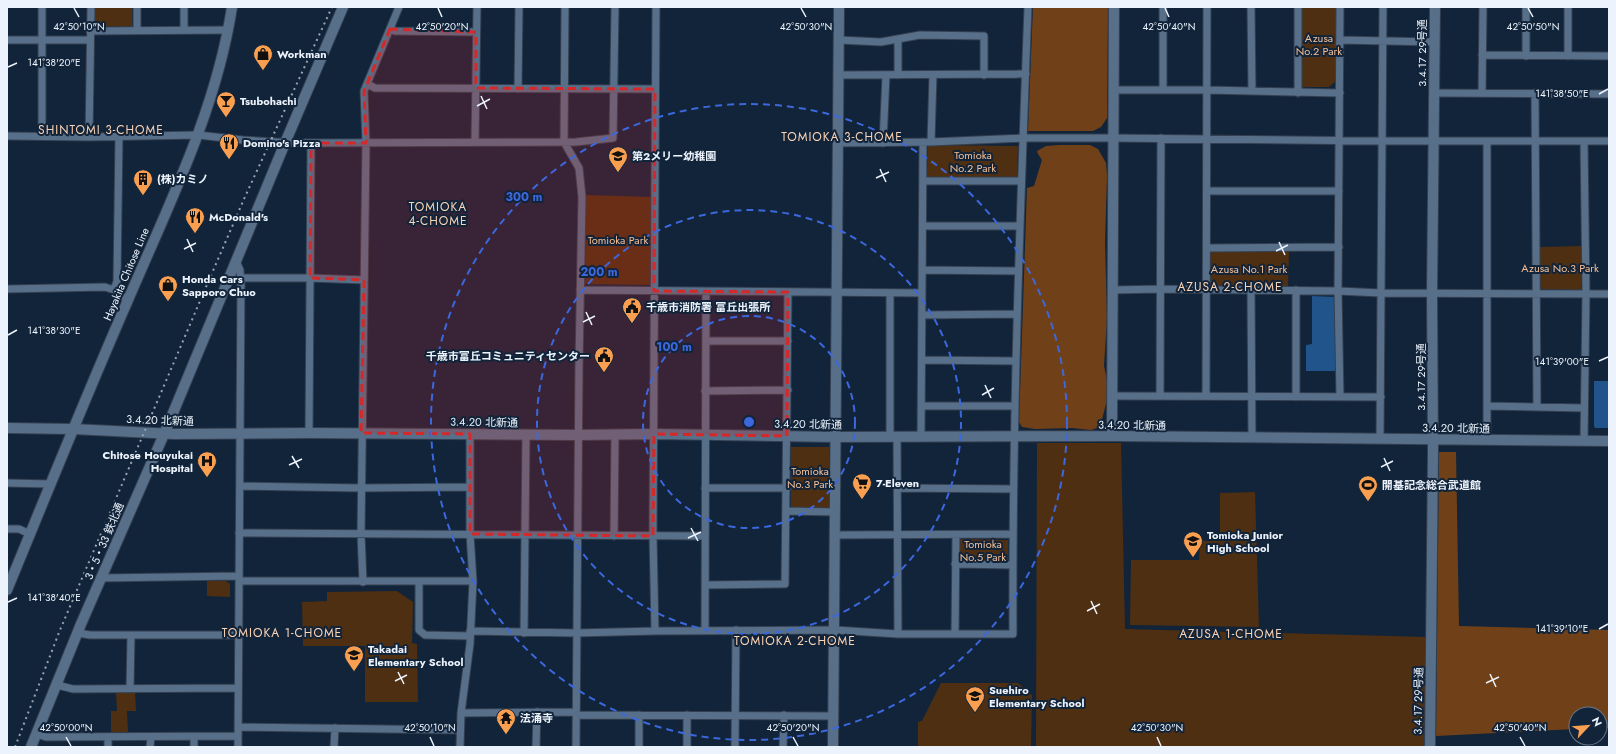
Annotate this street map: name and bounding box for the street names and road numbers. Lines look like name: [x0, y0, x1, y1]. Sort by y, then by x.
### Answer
street label: 3.4.17 29号通: [1414, 19, 1430, 87]
street label: Hayakita Chitose Line: [99, 225, 153, 323]
street label: 3.4.17 29号通: [1413, 343, 1429, 411]
street label: 3.4.20 北新通: [126, 411, 194, 429]
street label: 3.4.20 北新通: [450, 413, 518, 431]
street label: 3.4.20 北新通: [774, 415, 842, 433]
street label: 3.4.20 北新通: [1098, 416, 1166, 434]
street label: 3.4.20 北新通: [1422, 419, 1490, 437]
street label: 3・5・33 鉄北通: [81, 500, 127, 582]
street label: 3.4.17 29号通: [1409, 667, 1427, 735]

